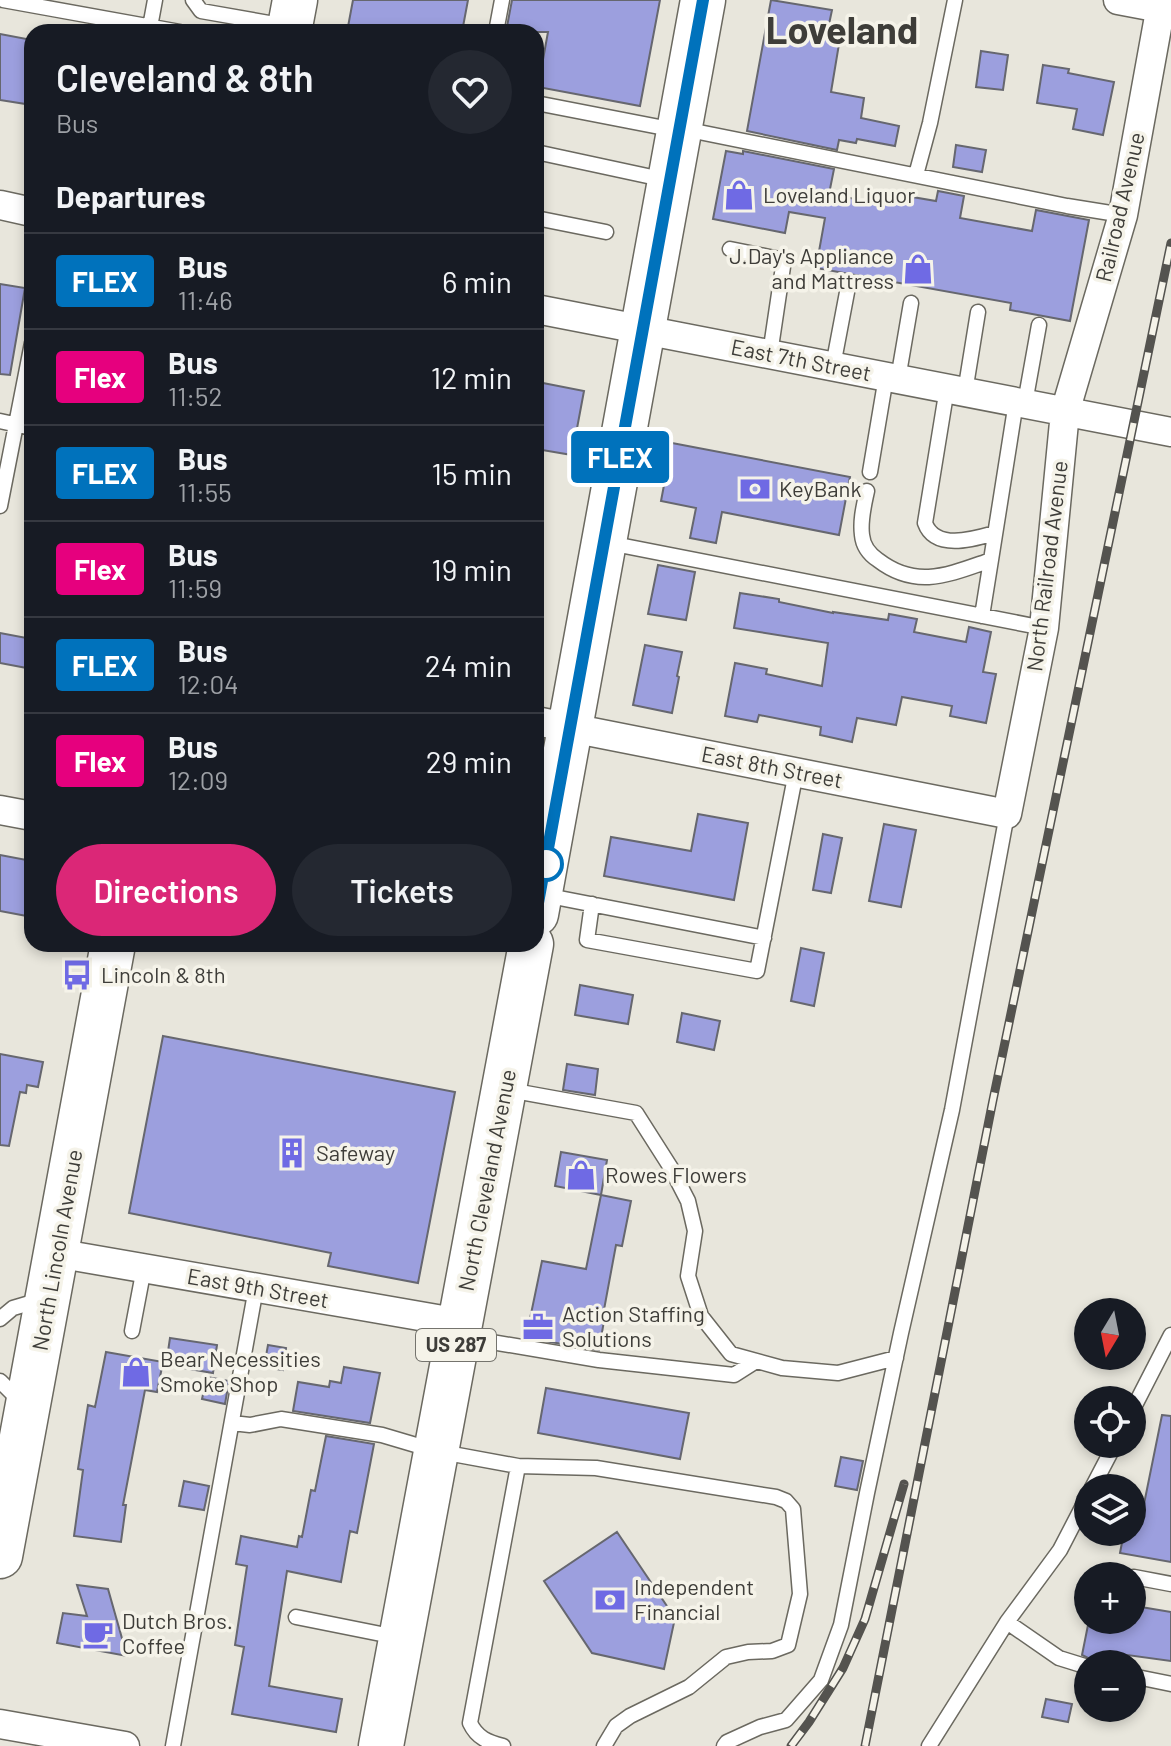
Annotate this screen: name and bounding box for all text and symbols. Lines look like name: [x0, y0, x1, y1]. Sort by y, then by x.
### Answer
district label: Loveland: [766, 6, 918, 52]
button: heart: [428, 50, 512, 134]
text: Cleveland & 8th: [56, 54, 314, 100]
text: Bus: [56, 107, 98, 138]
street label: Railroad Avenue: [1089, 129, 1149, 284]
text: Departures: [56, 178, 206, 214]
shop icon: Loveland Liquor: [722, 178, 756, 212]
place label: Loveland Liquor: [763, 181, 915, 207]
place label: J.Day's Appliance and Mattress: [729, 242, 894, 293]
text: Bus: [178, 248, 228, 284]
shop icon: J.Day's Appliance and Mattress: [901, 252, 935, 286]
text: 6 min: [442, 263, 512, 299]
text: FLEX: [72, 264, 138, 298]
text: 11:46: [178, 284, 233, 315]
street label: East 7th Street: [729, 333, 873, 385]
text: Bus: [168, 344, 218, 380]
text: 12 min: [431, 359, 512, 395]
text: Flex: [74, 360, 126, 394]
text: 11:52: [168, 380, 222, 411]
line badge: FLEX: [564, 431, 676, 483]
text: Bus: [178, 440, 228, 476]
text: FLEX: [587, 440, 653, 474]
text: 15 min: [431, 455, 512, 491]
text: FLEX: [72, 456, 138, 490]
street label: North Railroad Avenue: [1020, 459, 1072, 673]
bank icon: KeyBank: [738, 472, 772, 506]
place label: KeyBank: [779, 475, 861, 501]
text: 11:55: [178, 476, 232, 507]
text: Bus: [168, 536, 218, 572]
text: 19 min: [431, 551, 512, 587]
text: Flex: [74, 552, 126, 586]
text: 11:59: [168, 572, 222, 603]
text: Bus: [178, 632, 228, 668]
text: 24 min: [425, 647, 512, 683]
text: FLEX: [72, 648, 138, 682]
text: 12:04: [178, 668, 239, 699]
text: Bus: [168, 728, 218, 764]
street label: East 8th Street: [699, 740, 845, 792]
text: 29 min: [426, 743, 512, 779]
text: Flex: [74, 744, 126, 778]
text: 12:09: [168, 764, 228, 795]
button: Directions: [56, 844, 276, 936]
button: Tickets: [292, 844, 512, 936]
unlabelled marker: [529, 847, 563, 881]
bus stop icon: Lincoln & 8th: [60, 958, 94, 992]
place label: Lincoln & 8th: [101, 961, 226, 987]
street label: North Cleveland Avenue: [452, 1067, 520, 1293]
building icon: Safeway: [275, 1136, 309, 1170]
place label: Safeway: [316, 1139, 395, 1165]
street label: North Lincoln Avenue: [26, 1147, 87, 1352]
shop icon: Rowes Flowers: [564, 1158, 598, 1192]
place label: Rowes Flowers: [605, 1161, 747, 1187]
street label: East 9th Street: [185, 1262, 331, 1312]
north arrow: [1074, 1298, 1146, 1370]
map controls: [1074, 1298, 1146, 1722]
place label: Action Staffing Solutions: [562, 1300, 705, 1351]
office icon: Action Staffing Solutions: [521, 1310, 555, 1344]
road number: US 287: [416, 1329, 496, 1361]
place label: Bear Necessities Smoke Shop: [160, 1345, 321, 1396]
shop icon: Bear Necessities Smoke Shop: [119, 1355, 153, 1389]
button: locate: [1074, 1386, 1146, 1458]
button: layers: [1074, 1474, 1146, 1546]
button: +: [1074, 1562, 1146, 1634]
place label: Independent Financial: [634, 1573, 754, 1624]
bank icon: Independent Financial: [593, 1583, 627, 1617]
place label: Dutch Bros. Coffee: [122, 1607, 233, 1658]
cafe icon: Dutch Bros. Coffee: [81, 1617, 115, 1651]
button: −: [1074, 1650, 1146, 1722]

